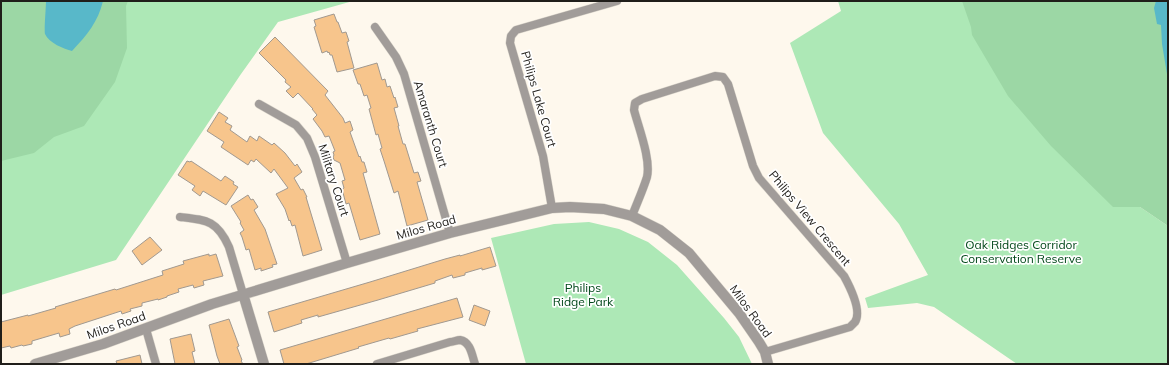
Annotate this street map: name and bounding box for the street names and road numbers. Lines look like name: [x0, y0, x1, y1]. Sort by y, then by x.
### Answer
street label: Philips Lake Court: [518, 49, 560, 149]
street label: Amaranth Court: [411, 79, 451, 169]
street label: Military Court: [315, 142, 353, 218]
street label: Philips View Crescent: [766, 167, 854, 269]
street label: Milos Road: [394, 211, 458, 243]
street label: Milos Road: [727, 282, 775, 340]
street label: Milos Road: [85, 308, 147, 342]

